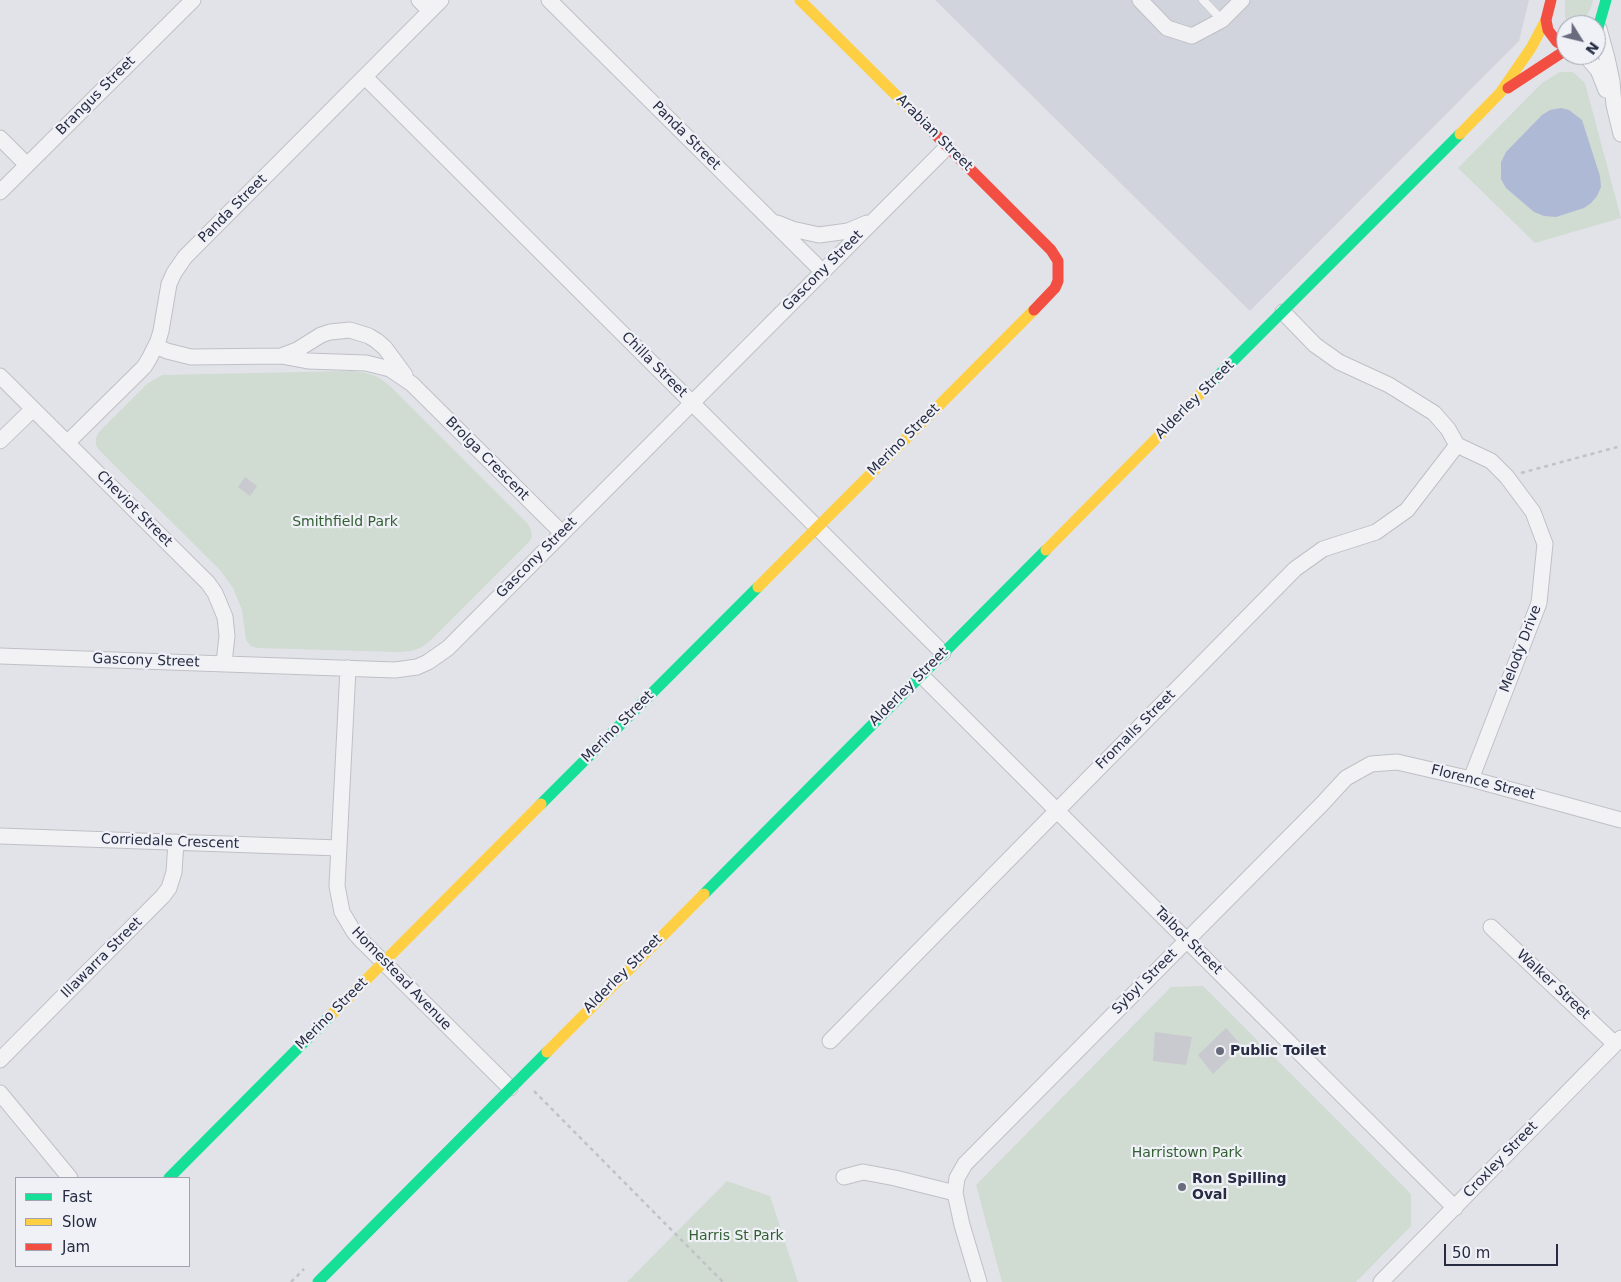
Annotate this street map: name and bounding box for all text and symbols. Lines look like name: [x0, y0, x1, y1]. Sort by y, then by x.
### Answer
north arrow: [1556, 15, 1606, 65]
text: N: [1582, 39, 1602, 58]
street label: Brangus Street: [53, 53, 139, 139]
street label: Arabian Street: [892, 91, 976, 175]
street label: Panda Street: [648, 98, 724, 174]
street label: Panda Street: [195, 171, 271, 247]
street label: Gascony Street: [779, 227, 867, 315]
street label: Chilla Street: [618, 329, 690, 401]
street label: Alderley Street: [1152, 357, 1238, 443]
street label: Merino Street: [865, 401, 943, 479]
street label: Brolga Crescent: [442, 414, 532, 504]
street label: Cheviot Street: [93, 468, 175, 550]
park label: Smithfield Park: [292, 514, 398, 530]
street label: Gascony Street: [493, 514, 581, 602]
street label: Melody Drive: [1497, 603, 1545, 695]
street label: Alderley Street: [866, 644, 952, 730]
street label: Gascony Street: [92, 651, 200, 671]
street label: Fromalls Street: [1093, 687, 1179, 773]
street label: Merino Street: [579, 688, 657, 766]
street label: Florence Street: [1429, 762, 1537, 804]
street label: Corriedale Crescent: [101, 831, 239, 853]
street label: Talbot Street: [1151, 904, 1225, 978]
street label: Illawarra Street: [58, 914, 146, 1002]
street label: Homestead Avenue: [347, 924, 455, 1034]
street label: Alderley Street: [580, 931, 666, 1017]
street label: Sybyl Street: [1109, 946, 1181, 1018]
street label: Walker Street: [1513, 947, 1593, 1023]
street label: Merino Street: [293, 975, 371, 1053]
place label: Public Toilet: [1230, 1043, 1326, 1059]
marker: Public Toilet: [1214, 1045, 1226, 1057]
street label: Croxley Street: [1460, 1118, 1542, 1202]
park label: Harristown Park: [1132, 1145, 1242, 1161]
place label: Ron Spilling Oval: [1192, 1171, 1287, 1204]
legend: [15, 1177, 190, 1267]
marker: Ron Spilling Oval: [1176, 1181, 1188, 1193]
text: Fast: [62, 1188, 92, 1206]
text: Slow: [62, 1213, 97, 1231]
park label: Harris St Park: [688, 1228, 784, 1244]
scale bar: [1446, 1234, 1560, 1266]
text: Jam: [62, 1238, 90, 1256]
text: 50 m: [1452, 1244, 1490, 1262]

